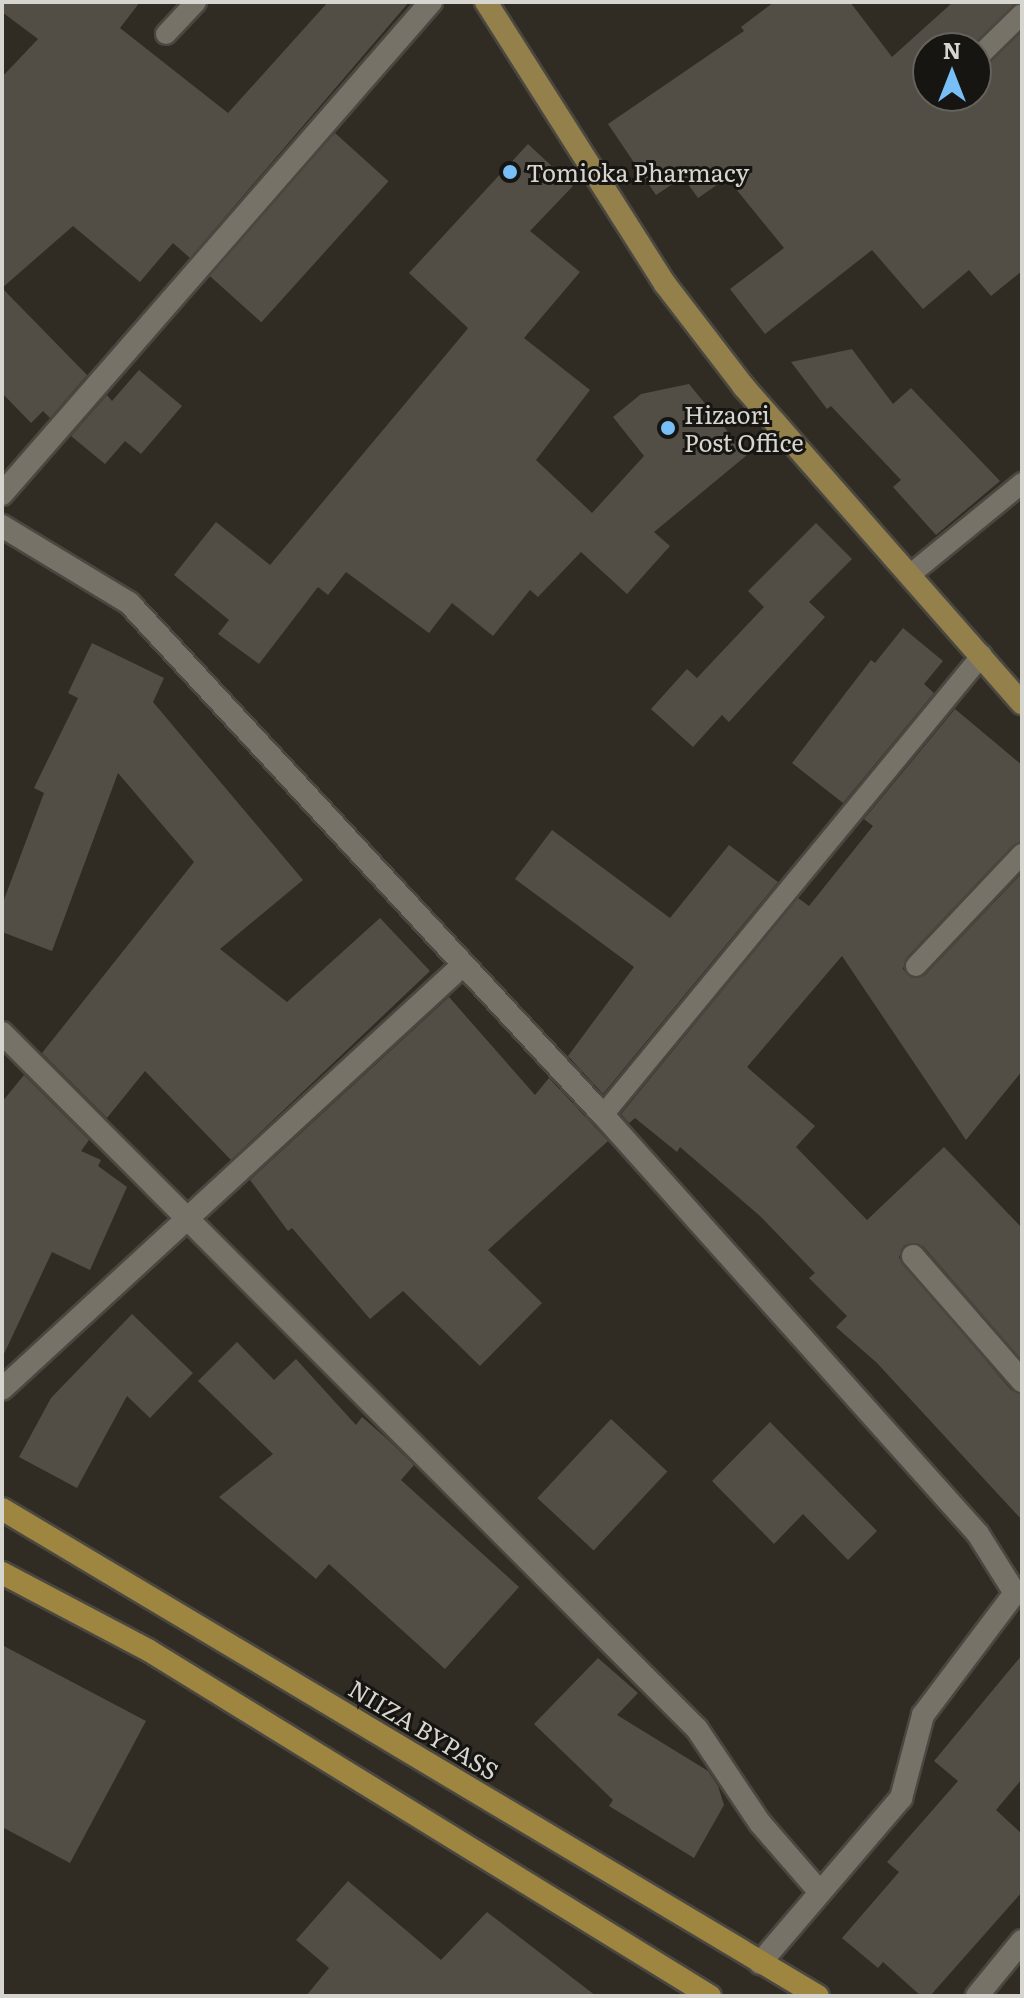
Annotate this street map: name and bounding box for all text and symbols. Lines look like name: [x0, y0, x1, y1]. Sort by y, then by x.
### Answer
north arrow: [912, 32, 992, 112]
text: N: [943, 33, 961, 66]
place label: Tomioka Pharmacy: [526, 158, 749, 186]
marker: Tomioka Pharmacy: [501, 163, 519, 181]
place label: Hizaori Post Office: [684, 400, 804, 456]
marker: Hizaori Post Office: [659, 419, 677, 437]
street label: NIIZA BYPASS: [344, 1673, 504, 1785]

